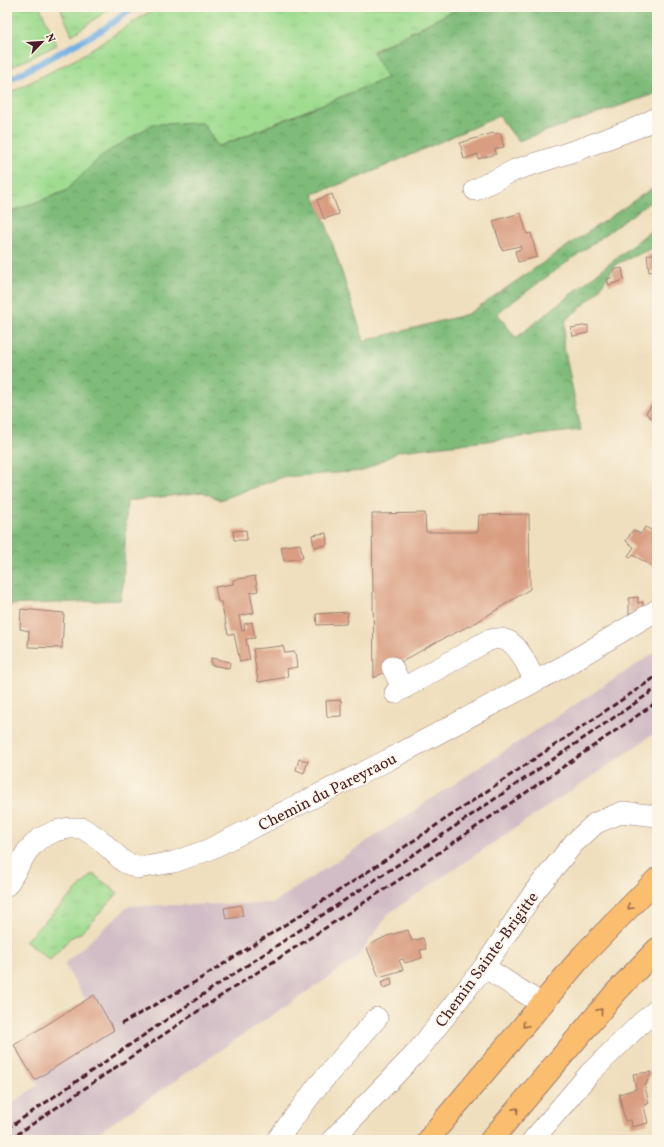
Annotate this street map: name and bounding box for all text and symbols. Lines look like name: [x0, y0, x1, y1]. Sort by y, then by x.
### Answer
north arrow: [22, 22, 62, 62]
text: N: [41, 32, 58, 45]
street label: Chemin du Pareyraou: [255, 748, 401, 837]
street label: Chemin Sainte-Brigitte: [431, 888, 544, 1032]
one-way arrow: [627, 902, 635, 910]
one-way arrow: [595, 1008, 603, 1016]
one-way arrow: [522, 1020, 529, 1028]
one-way arrow: [511, 1108, 518, 1115]

